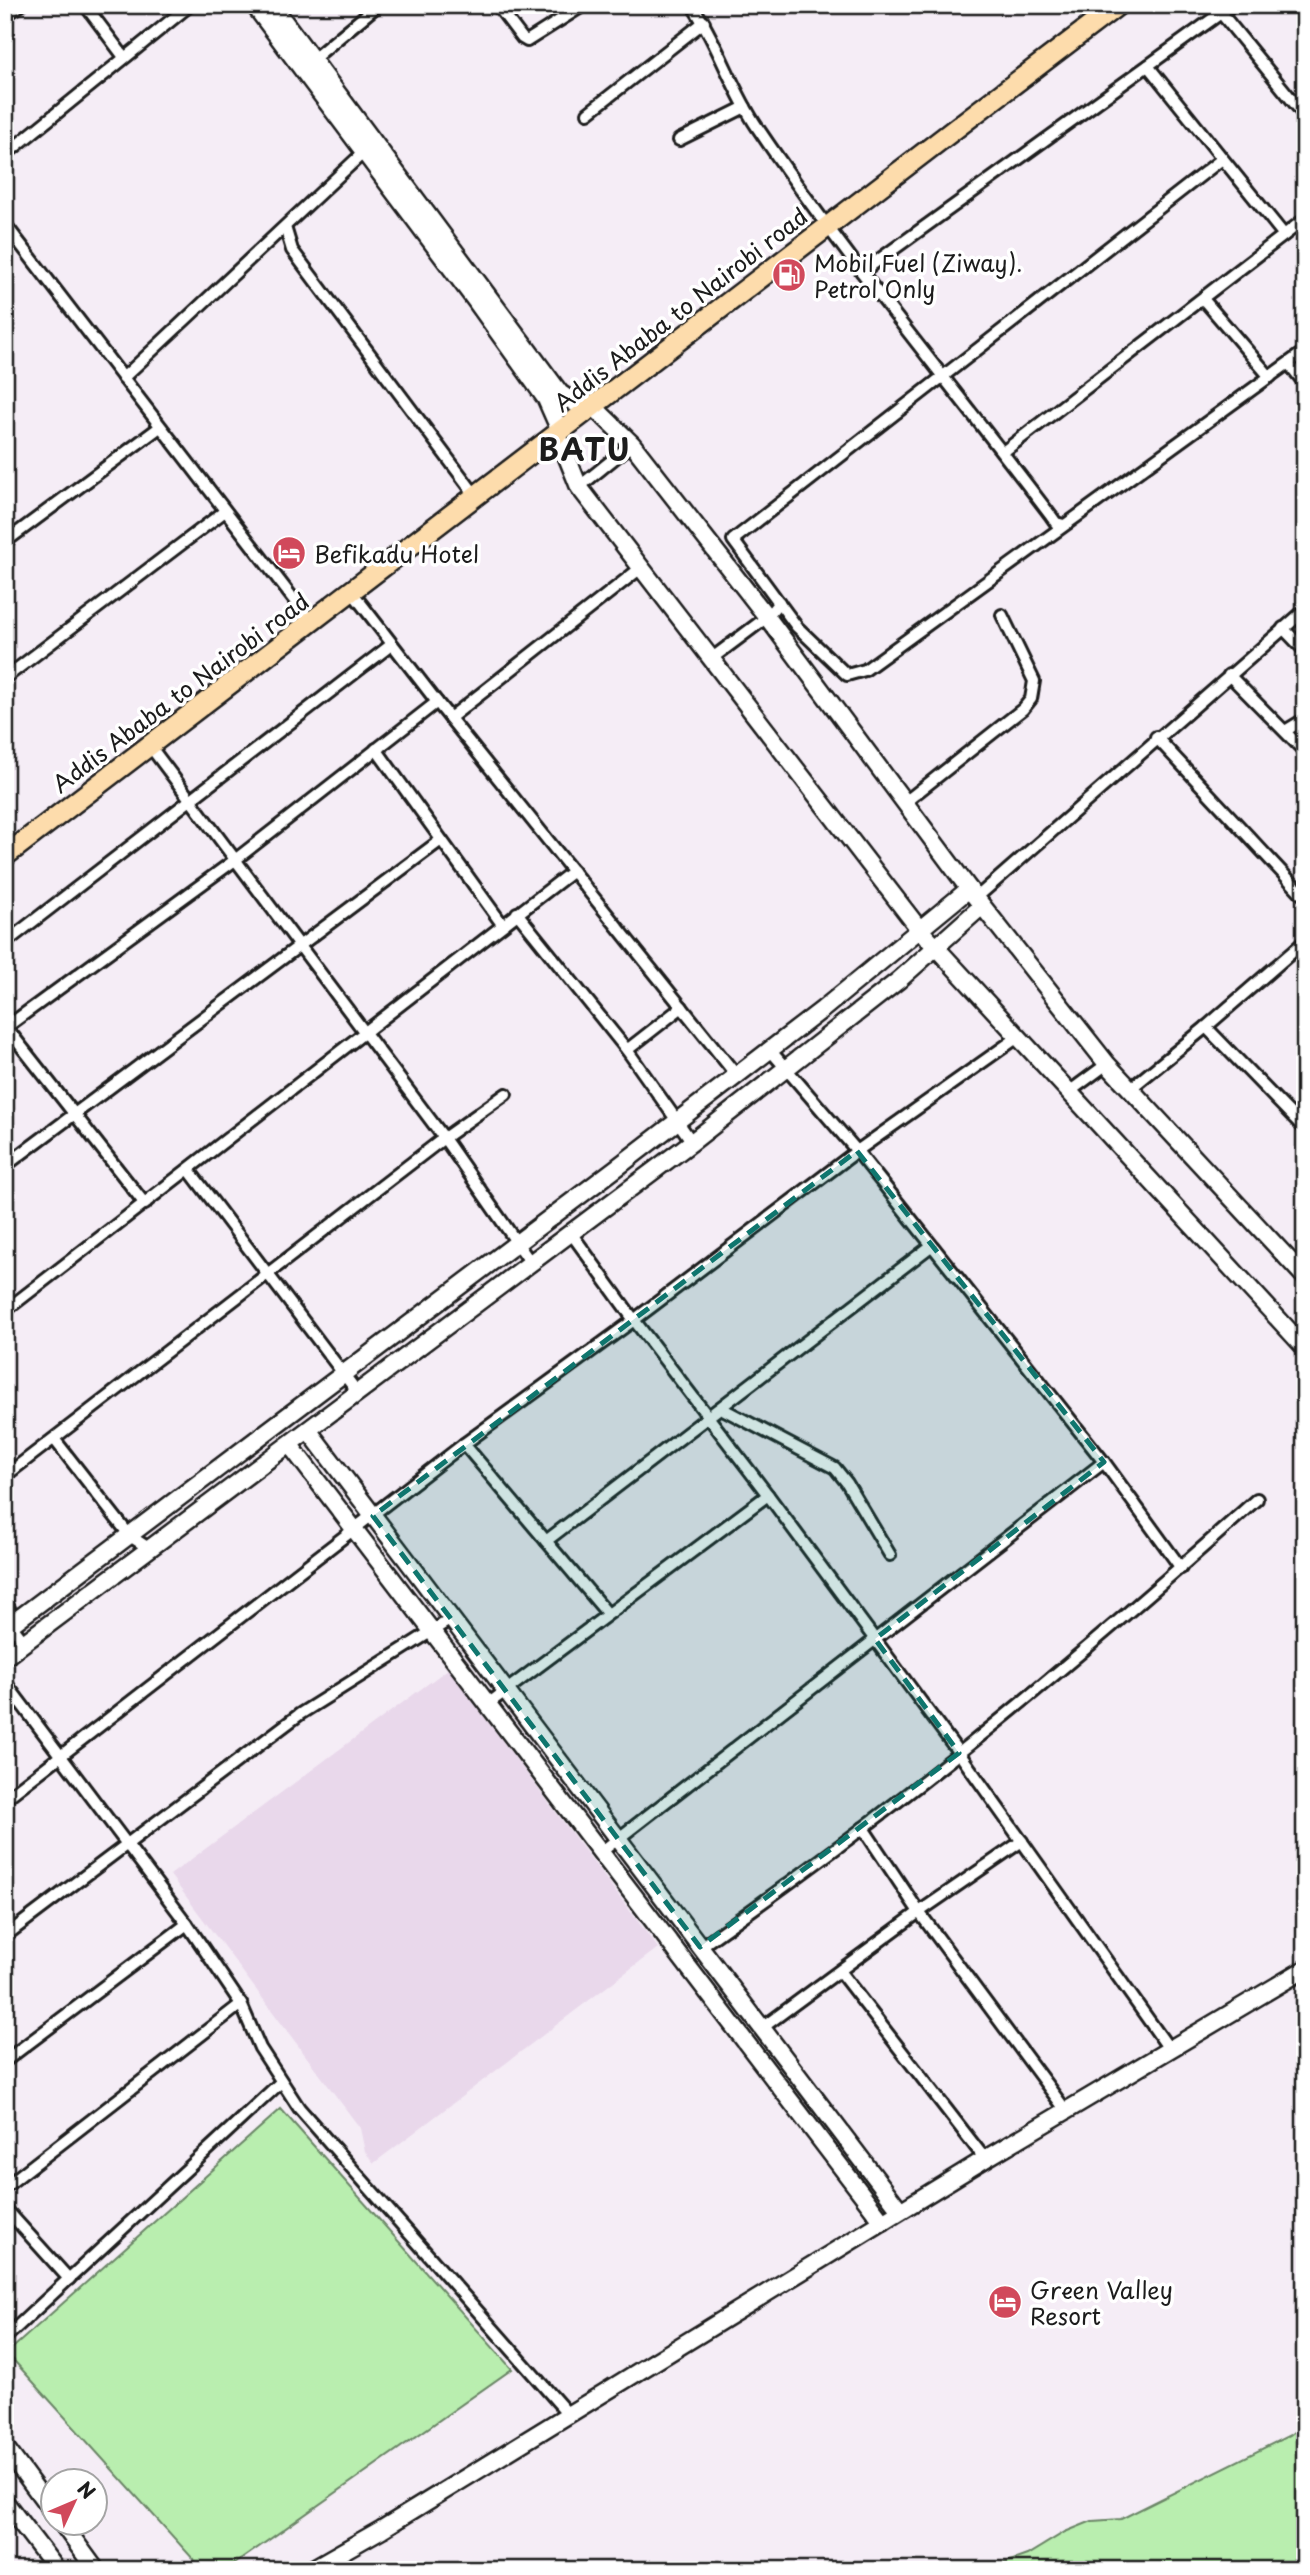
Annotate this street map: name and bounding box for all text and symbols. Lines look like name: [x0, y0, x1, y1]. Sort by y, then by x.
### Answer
street label: Addis Ababa to Nairobi road: [545, 198, 815, 420]
place label: Mobil Fuel (Ziway). Petrol Only: [814, 245, 1022, 306]
fuel station icon: Mobil Fuel (Ziway). Petrol Only: [770, 256, 808, 294]
district label: BATU: [539, 426, 631, 471]
hotel icon: Befikadu Hotel: [270, 534, 308, 572]
place label: Befikadu Hotel: [314, 536, 479, 571]
street label: Addis Ababa to Nairobi road: [44, 583, 316, 801]
place label: Green Valley Resort: [1030, 2272, 1173, 2333]
hotel icon: Green Valley Resort: [986, 2283, 1024, 2321]
north arrow: [38, 2466, 108, 2536]
text: N: [72, 2474, 102, 2505]

